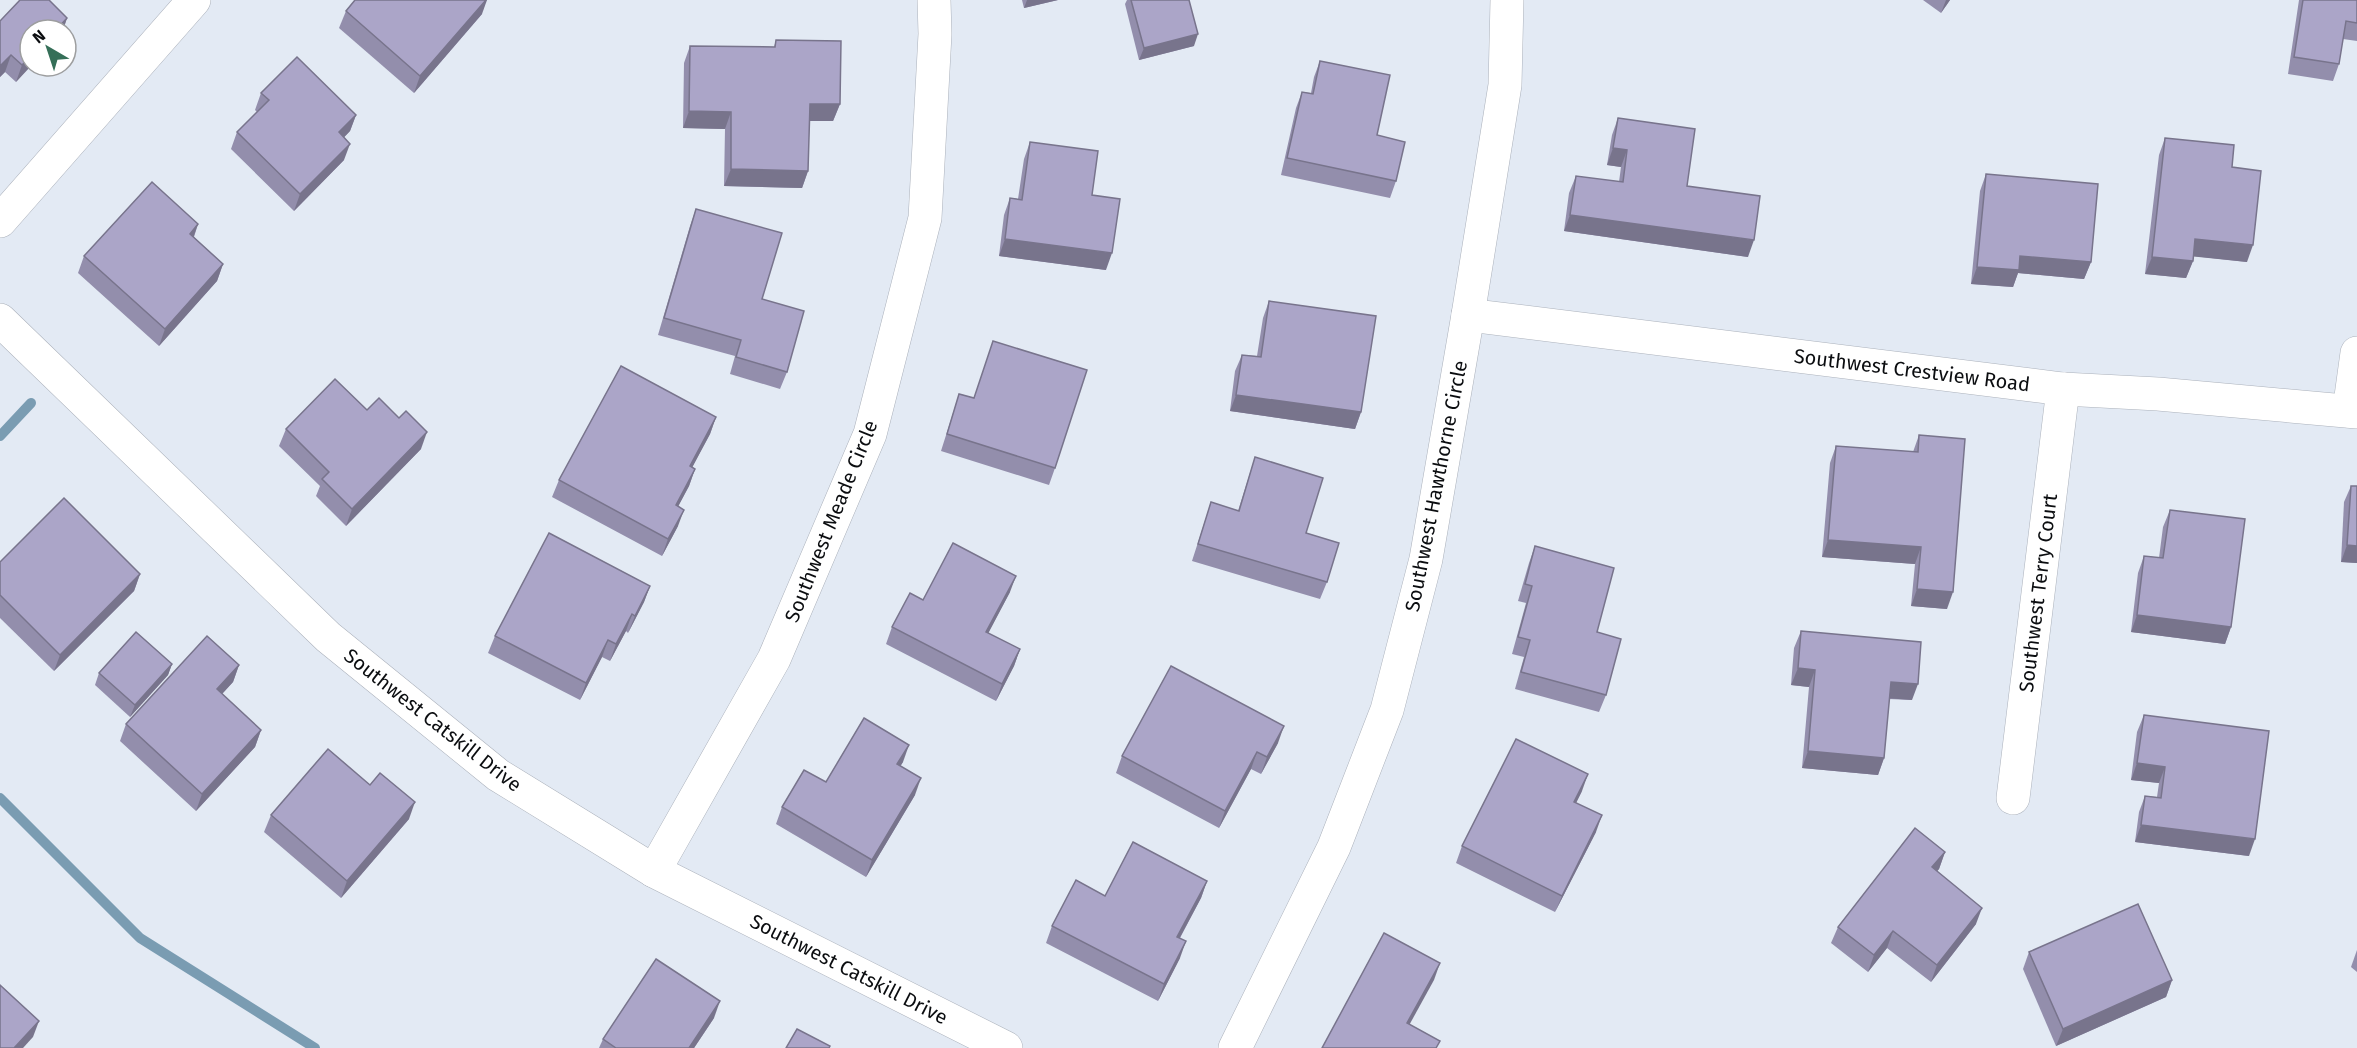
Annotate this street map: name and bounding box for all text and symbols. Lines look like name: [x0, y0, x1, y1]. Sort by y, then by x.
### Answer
north arrow: [18, 18, 78, 78]
text: N: [29, 26, 49, 47]
street label: Southwest Crestview Road: [1793, 344, 2031, 396]
street label: Southwest Hawthorne Circle: [1400, 358, 1472, 614]
street label: Southwest Meade Circle: [779, 416, 883, 626]
street label: Southwest Terry Court: [2014, 491, 2062, 694]
street label: Southwest Catskill Drive: [340, 643, 526, 797]
street label: Southwest Catskill Drive: [746, 909, 952, 1029]

